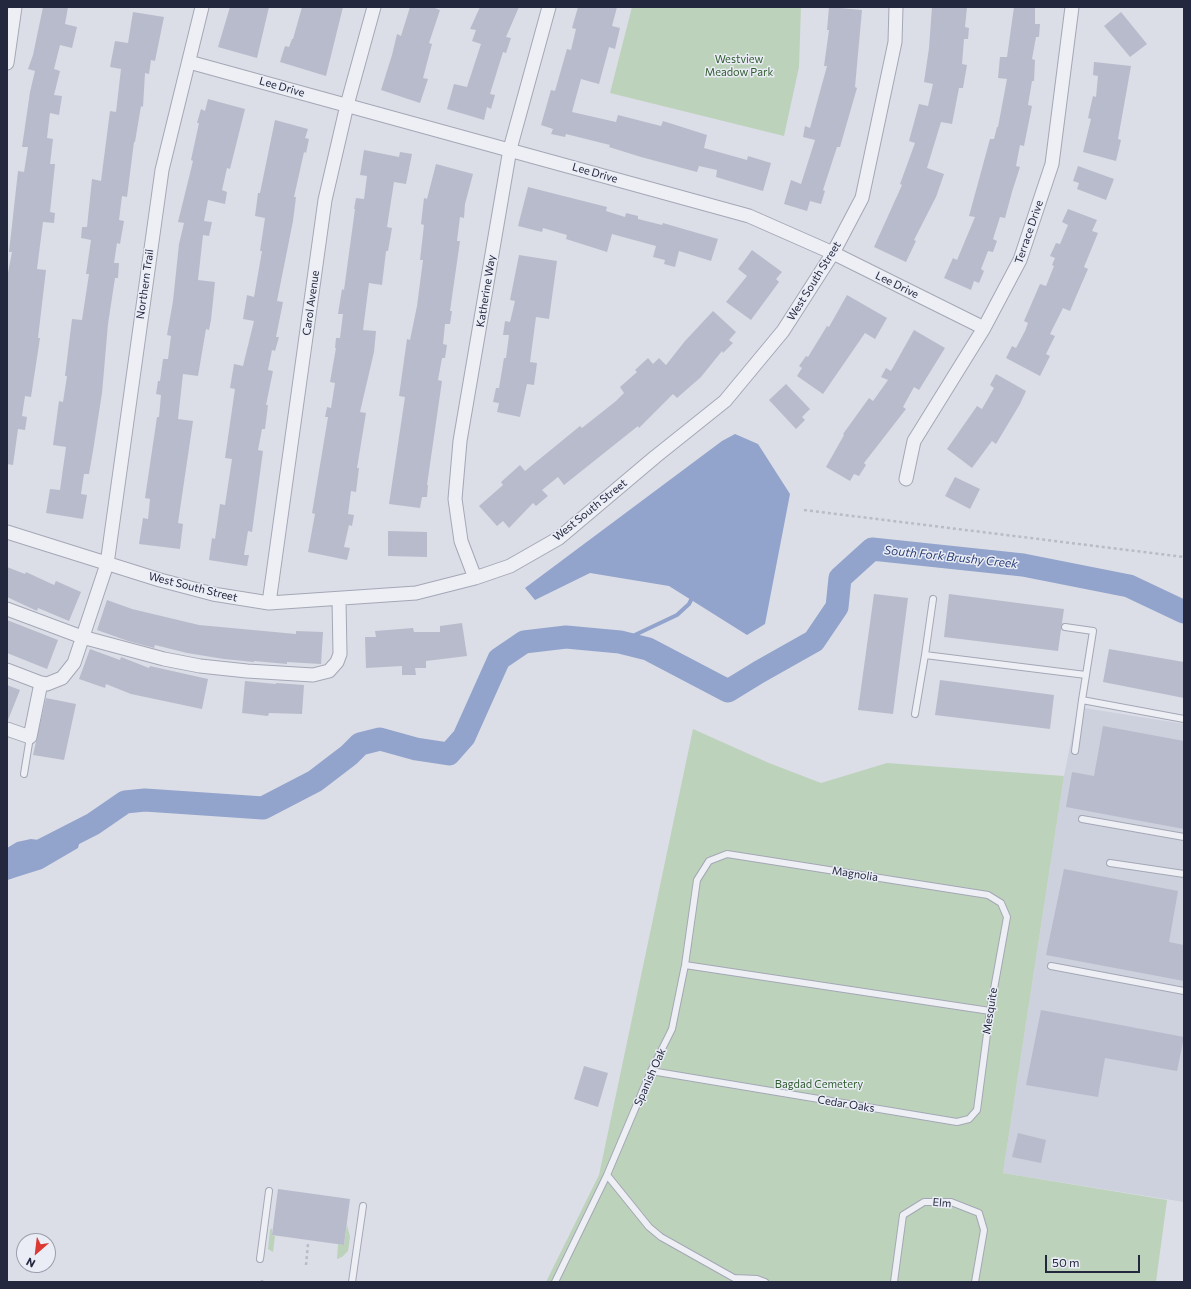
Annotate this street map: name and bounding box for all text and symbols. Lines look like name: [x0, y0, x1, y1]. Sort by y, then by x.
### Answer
park label: Westview Meadow Park: [705, 52, 773, 78]
street label: Lee Drive: [258, 74, 306, 100]
street label: Lee Drive: [571, 160, 619, 186]
street label: Terrace Drive: [1012, 198, 1046, 266]
street label: West South Street: [784, 239, 844, 323]
street label: Northern Trail: [134, 248, 156, 320]
street label: Katherine Way: [474, 254, 498, 328]
street label: Lee Drive: [873, 269, 921, 301]
street label: Carol Avenue: [300, 270, 322, 336]
street label: West South Street: [550, 476, 630, 544]
water label: South Fork Brushy Creek: [884, 543, 1018, 571]
street label: West South Street: [147, 570, 239, 604]
street label: Magnolia: [831, 864, 879, 884]
street label: Mesquite: [980, 987, 1000, 1035]
street label: Spanish Oak: [631, 1046, 669, 1108]
park label: Bagdad Cemetery: [775, 1077, 863, 1091]
street label: Cedar Oaks: [816, 1093, 876, 1115]
street label: Elm: [932, 1196, 952, 1210]
north arrow: [16, 1233, 56, 1273]
scale bar: [1047, 1247, 1142, 1273]
text: N: [24, 1255, 37, 1271]
text: 50 m: [1052, 1255, 1080, 1269]

